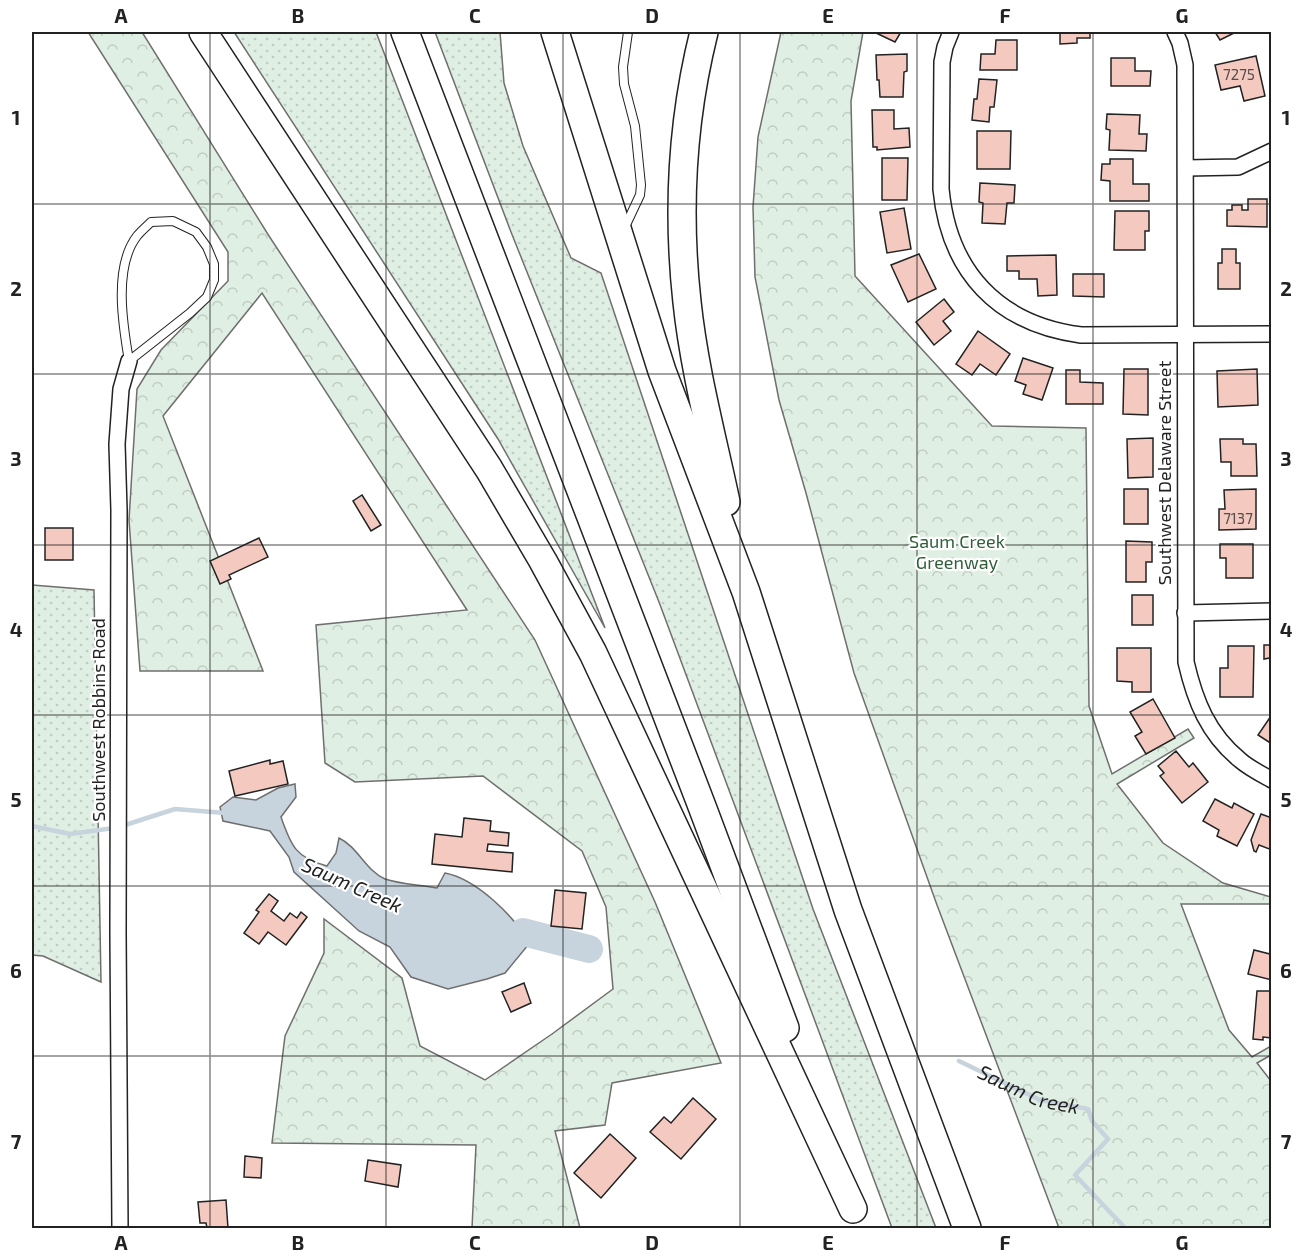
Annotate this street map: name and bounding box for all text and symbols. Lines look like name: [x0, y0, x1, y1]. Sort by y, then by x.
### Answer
text: A: [114, 3, 128, 27]
text: B: [292, 3, 304, 27]
text: C: [469, 3, 481, 27]
text: D: [645, 3, 659, 27]
text: E: [822, 3, 834, 27]
text: F: [999, 3, 1011, 27]
text: G: [1176, 3, 1188, 27]
house number: 7275: [1223, 65, 1255, 83]
text: 1: [12, 105, 20, 129]
text: 1: [1282, 105, 1290, 129]
text: 2: [10, 276, 22, 300]
text: 2: [1280, 276, 1292, 300]
street label: Southwest Delaware Street: [1153, 361, 1175, 585]
text: 3: [10, 446, 22, 470]
text: 3: [1280, 446, 1292, 470]
house number: 7137: [1223, 509, 1253, 527]
park label: Saum Creek Greenway: [909, 530, 1005, 573]
text: 4: [10, 617, 23, 641]
text: 4: [1280, 617, 1293, 641]
street label: Southwest Robbins Road: [87, 618, 109, 822]
text: 5: [10, 787, 22, 811]
text: 5: [1280, 787, 1292, 811]
water label: Saum Creek: [299, 851, 406, 917]
text: 6: [10, 958, 22, 982]
text: 6: [1280, 958, 1292, 982]
water label: Saum Creek: [975, 1059, 1081, 1118]
text: 7: [11, 1129, 22, 1153]
text: 7: [1281, 1129, 1292, 1153]
text: A: [114, 1230, 128, 1254]
text: B: [292, 1230, 304, 1254]
text: C: [469, 1230, 481, 1254]
text: D: [645, 1230, 659, 1254]
text: E: [822, 1230, 834, 1254]
text: F: [999, 1230, 1011, 1254]
text: G: [1176, 1230, 1188, 1254]

